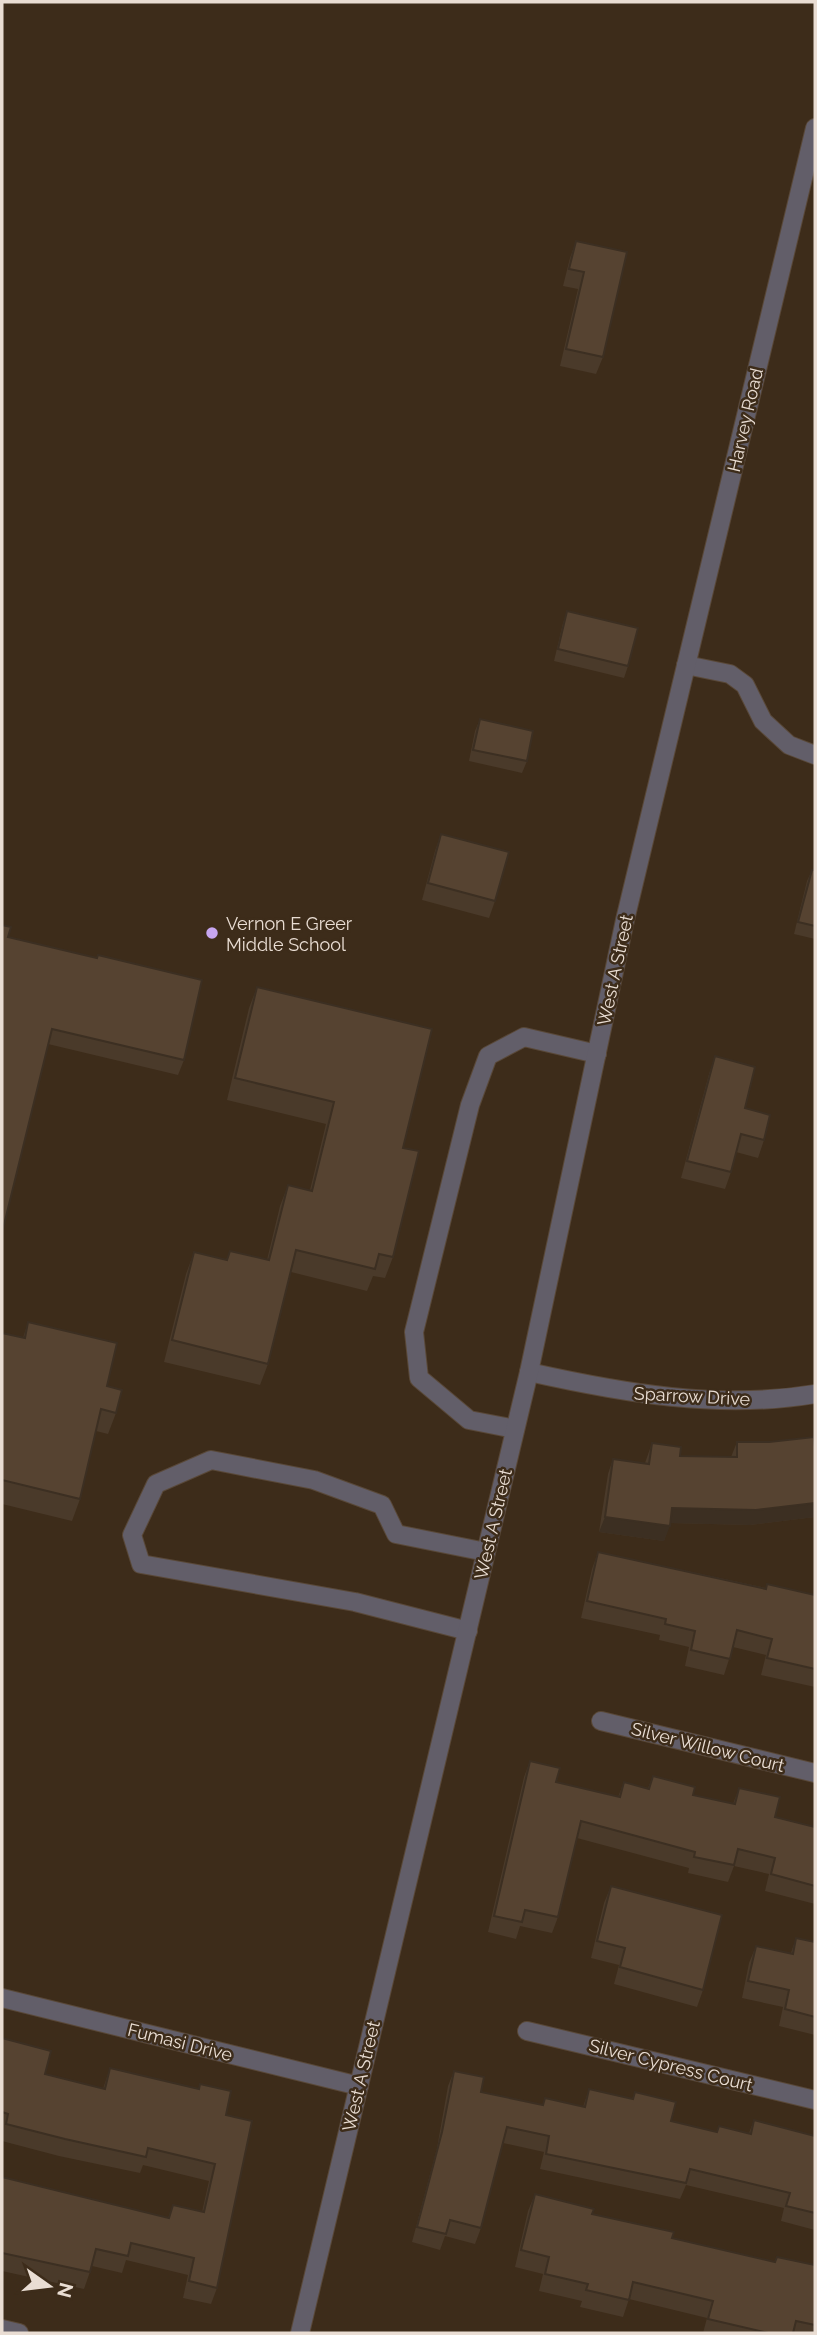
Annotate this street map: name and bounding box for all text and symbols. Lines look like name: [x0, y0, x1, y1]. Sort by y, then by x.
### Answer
street label: Harvey Road: [723, 366, 767, 474]
place label: Vernon E Greer Middle School: [226, 913, 353, 955]
street label: West A Street: [593, 913, 637, 1027]
marker: Vernon E Greer Middle School: [204, 925, 220, 941]
street label: Sparrow Drive: [633, 1382, 751, 1410]
street label: West A Street: [470, 1467, 516, 1581]
street label: Silver Willow Court: [629, 1718, 787, 1776]
street label: Fumasi Drive: [125, 2019, 235, 2065]
street label: West A Street: [338, 2019, 384, 2133]
street label: Silver Cypress Court: [587, 2035, 755, 2095]
north arrow: [14, 2251, 84, 2321]
text: N: [53, 2280, 78, 2300]

